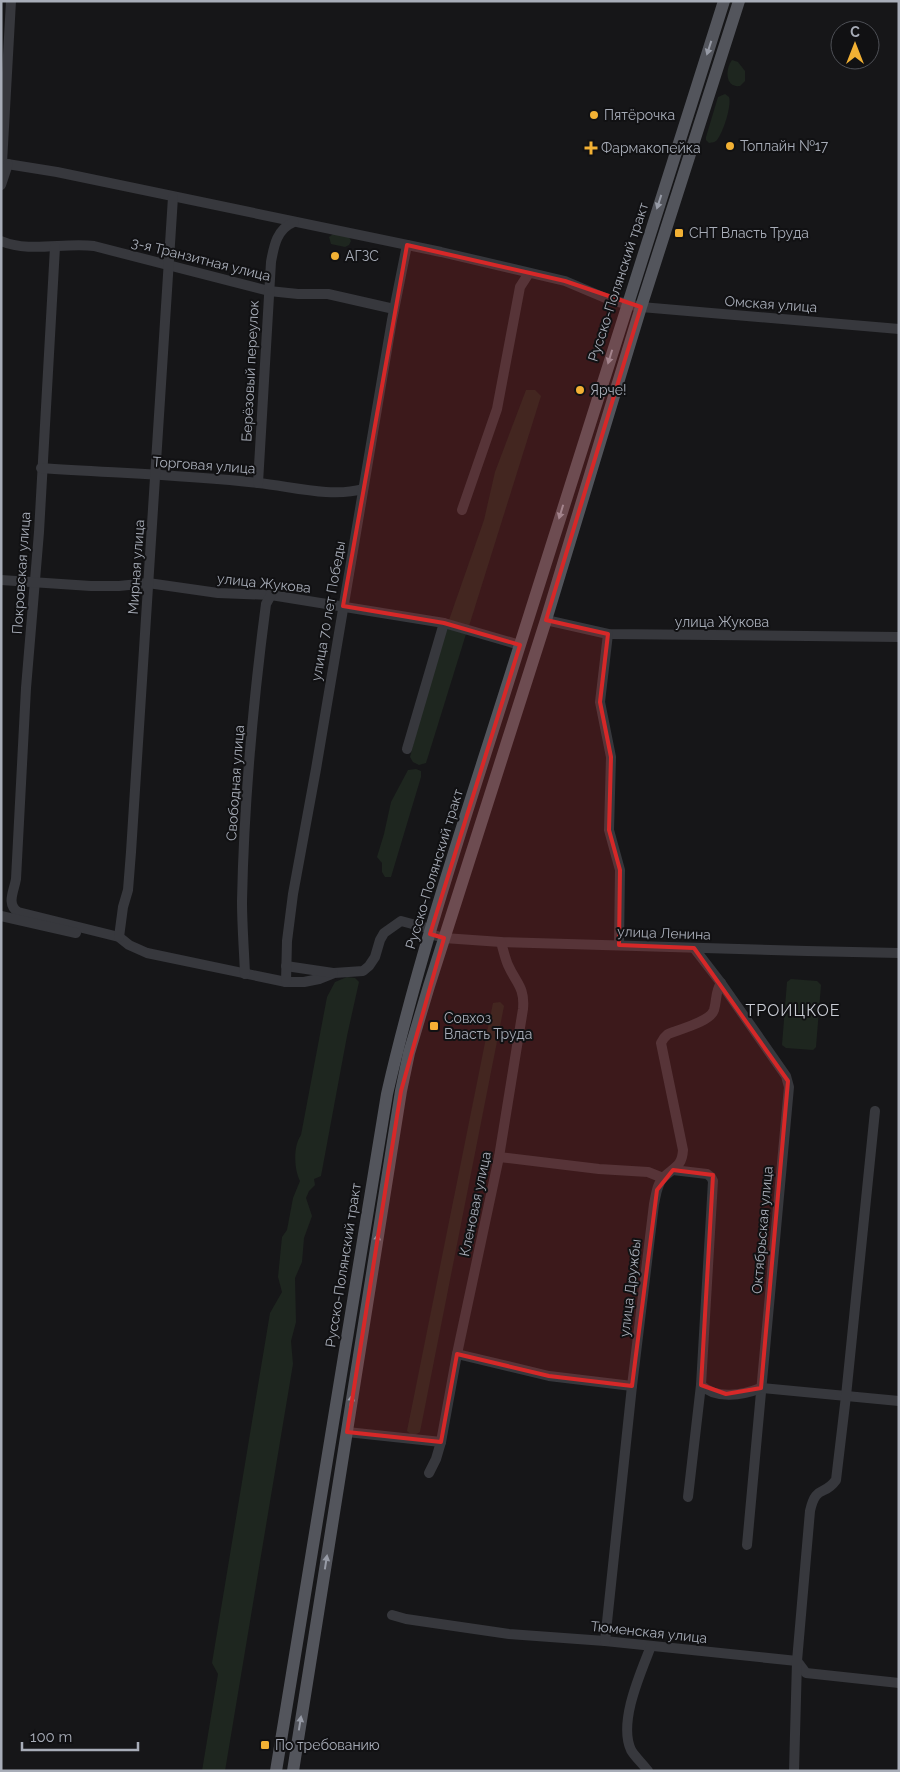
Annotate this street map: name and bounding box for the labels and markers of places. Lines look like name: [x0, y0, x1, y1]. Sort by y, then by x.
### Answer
place label: Пятёрочка: [604, 107, 675, 123]
marker: Пятёрочка: [588, 109, 600, 121]
place label: Топлайн №17: [740, 138, 829, 154]
place label: Фармакопейка: [601, 140, 701, 156]
marker: Топлайн №17: [724, 140, 736, 152]
marker: Фармакопейка: [585, 142, 597, 154]
place label: СНТ Власть Труда: [689, 225, 809, 241]
marker: СНТ Власть Труда: [673, 227, 685, 239]
place label: АГЗС: [345, 248, 379, 264]
marker: АГЗС: [329, 250, 341, 262]
place label: Ярче!: [590, 382, 627, 398]
marker: Ярче!: [574, 384, 586, 396]
place label: Совхоз Власть Труда: [444, 1010, 532, 1042]
marker: Совхоз Власть Труда: [428, 1020, 440, 1032]
place label: По требованию: [275, 1737, 380, 1753]
marker: По требованию: [259, 1739, 271, 1751]

